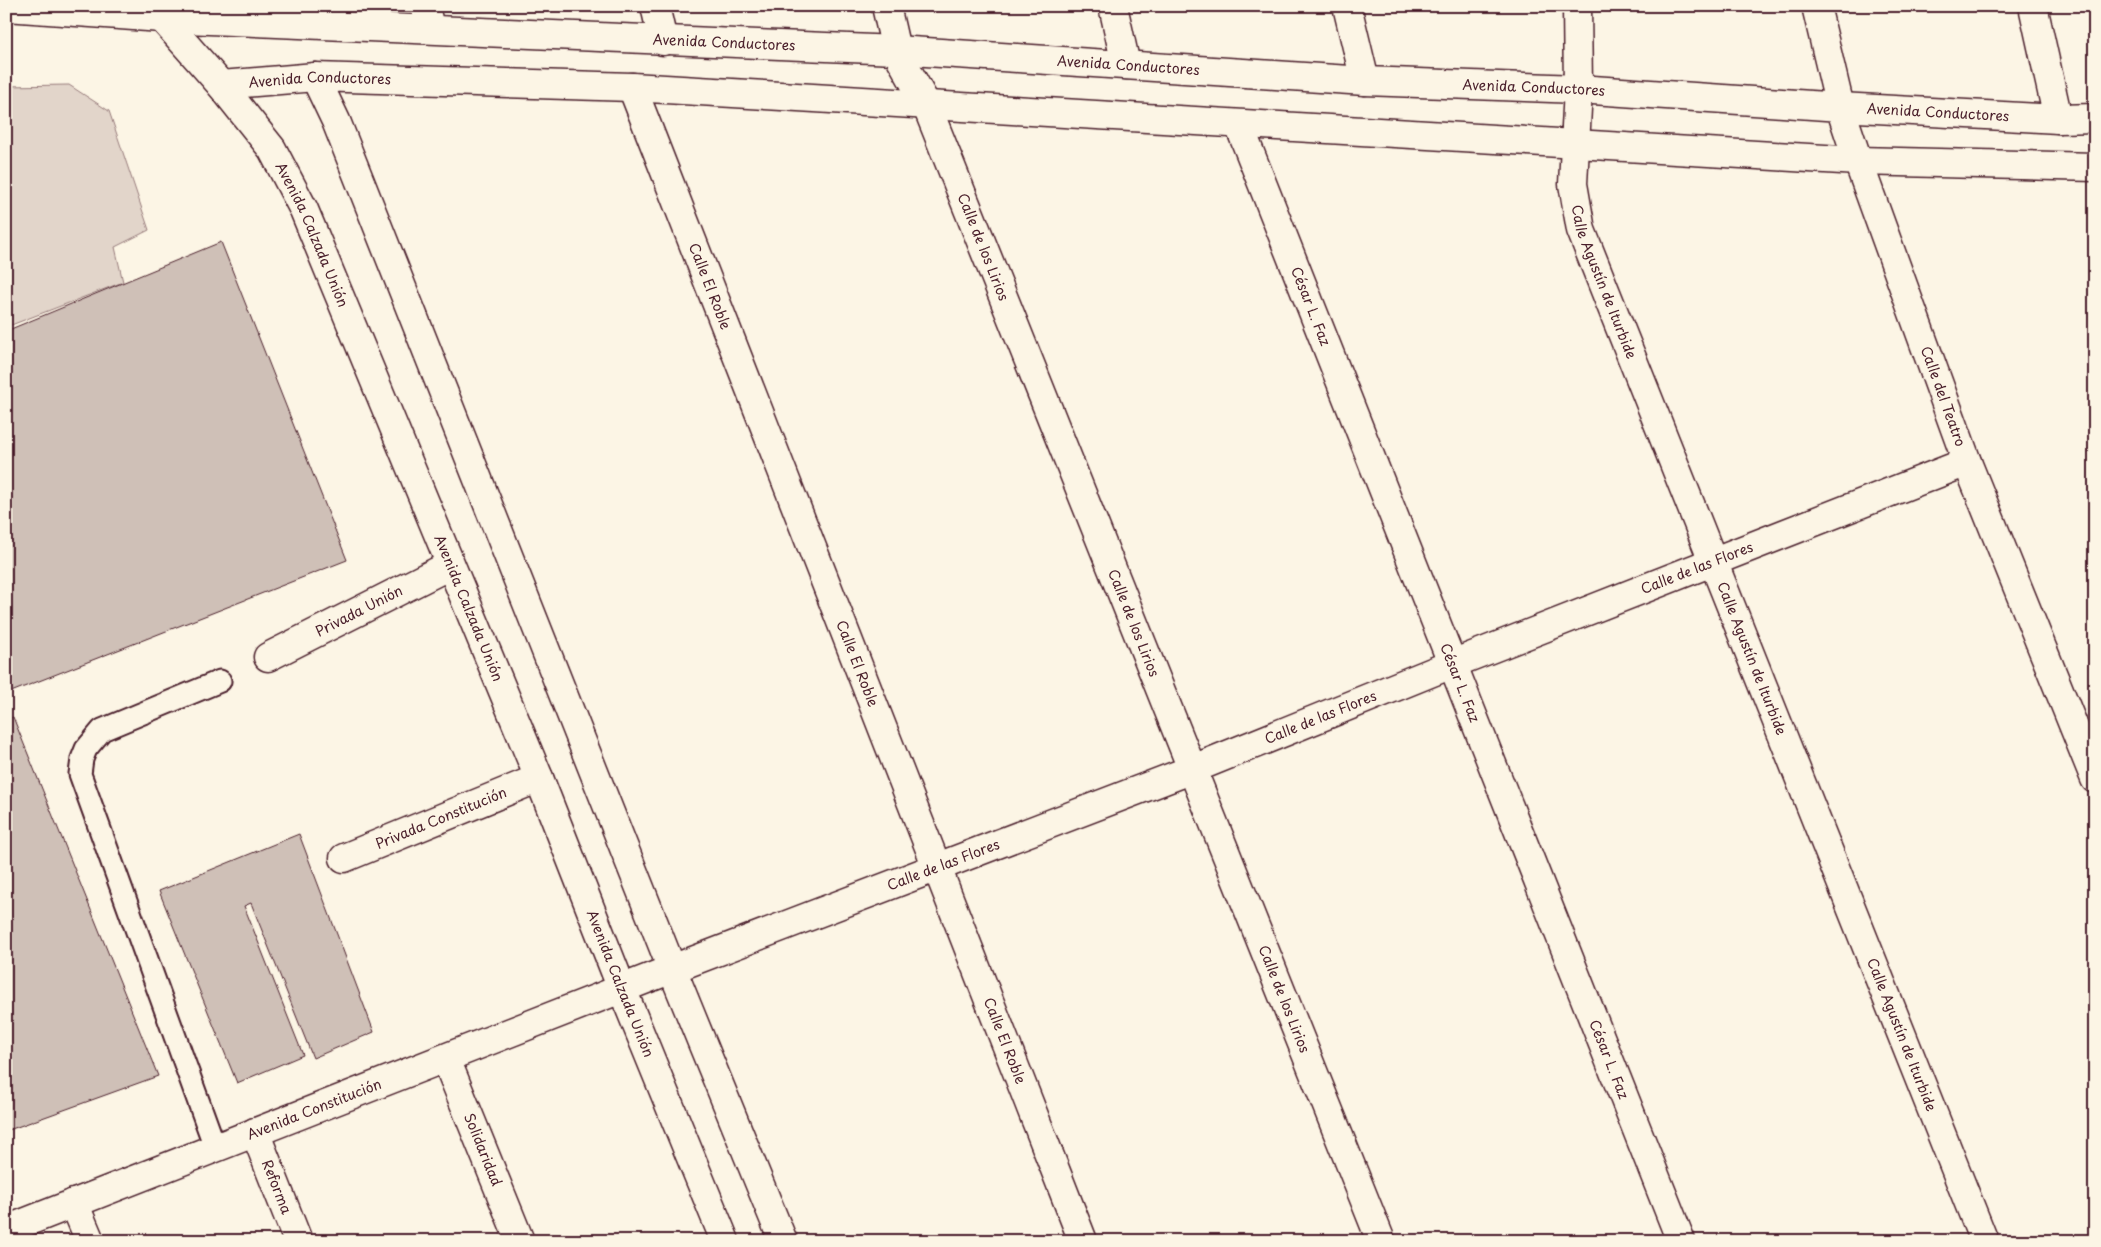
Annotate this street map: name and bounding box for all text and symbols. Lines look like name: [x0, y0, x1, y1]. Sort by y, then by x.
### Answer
street label: Avenida Conductores: [652, 28, 796, 56]
street label: Avenida Conductores: [1057, 50, 1200, 80]
street label: Avenida Conductores: [248, 66, 391, 93]
street label: Avenida Conductores: [1462, 74, 1606, 101]
street label: Avenida Conductores: [1866, 97, 2010, 126]
street label: Avenida Calzada Unión: [271, 158, 354, 310]
street label: Calle de los Lirios: [953, 190, 1015, 304]
street label: Calle Agustín de Iturbide: [1567, 203, 1642, 362]
street label: Calle El Roble: [684, 240, 737, 333]
street label: César L. Faz: [1286, 263, 1337, 349]
street label: Calle del Teatro: [1916, 343, 1972, 450]
street label: Avenida Calzada Unión: [429, 531, 509, 684]
street label: Calle de las Flores: [1638, 536, 1756, 599]
street label: Calle de los Lirios: [1103, 566, 1165, 680]
street label: Calle Agustín de Iturbide: [1712, 578, 1792, 738]
street label: Privada Unión: [312, 580, 406, 641]
street label: Calle El Roble: [831, 617, 884, 710]
street label: César L. Faz: [1435, 640, 1486, 726]
street label: Calle de las Flores: [1261, 685, 1379, 749]
street label: Privada Constitución: [372, 781, 510, 854]
street label: Calle de las Flores: [884, 833, 1003, 895]
street label: Avenida Calzada Unión: [582, 907, 660, 1060]
street label: Calle de los Lirios: [1254, 942, 1316, 1056]
street label: Calle Agustín de Iturbide: [1862, 955, 1942, 1114]
street label: Calle El Roble: [979, 994, 1032, 1087]
street label: César L. Faz: [1584, 1016, 1635, 1102]
street label: Avenida Constitución: [244, 1073, 384, 1145]
street label: Solidaridad: [459, 1110, 508, 1189]
street label: Reforma: [257, 1156, 297, 1217]

